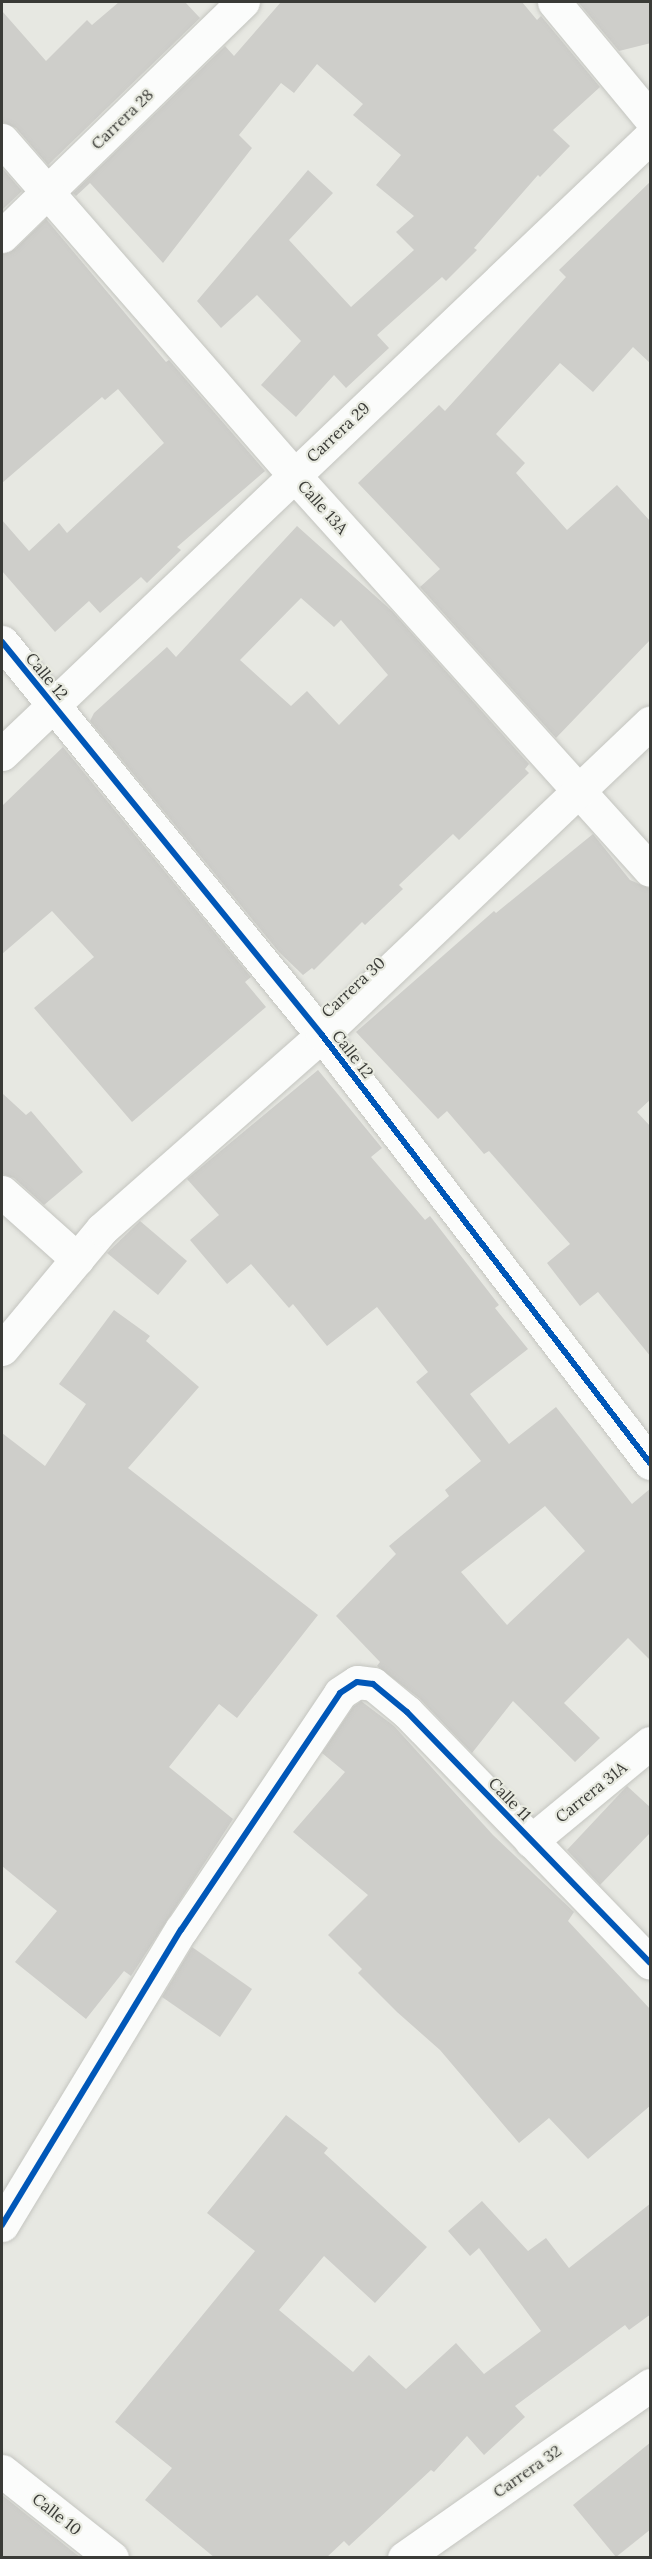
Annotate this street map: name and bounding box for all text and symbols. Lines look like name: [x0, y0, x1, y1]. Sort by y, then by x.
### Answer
street label: Carrera 28: [87, 85, 157, 153]
street label: Carrera 29: [303, 398, 373, 466]
street label: Calle 13A: [294, 476, 352, 538]
street label: Calle 12: [22, 649, 72, 703]
street label: Carrera 30: [317, 953, 389, 1021]
street label: Calle 12: [328, 1026, 378, 1082]
street label: Carrera 31A: [552, 1757, 630, 1827]
street label: Calle 11: [485, 1773, 535, 1825]
street label: Carrera 32: [489, 2441, 565, 2501]
street label: Calle 10: [29, 2489, 85, 2539]

